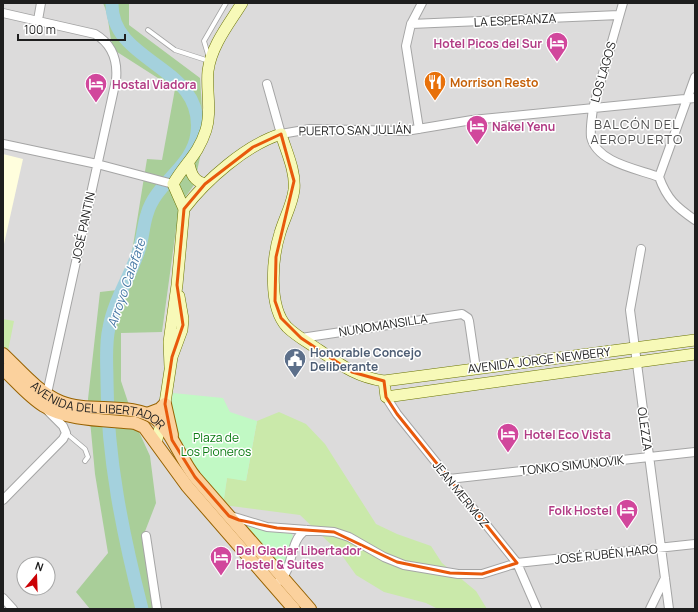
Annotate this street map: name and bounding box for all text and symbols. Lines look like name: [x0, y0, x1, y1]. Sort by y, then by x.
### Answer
street label: LA ESPERANZA: [473, 9, 557, 31]
scale bar: [18, 16, 125, 42]
text: 100 m: [24, 21, 56, 38]
hotel icon: Hotel Picos del Sur: [544, 30, 570, 63]
place label: Hotel Picos del Sur: [434, 35, 542, 52]
street label: LOS LAGOS: [586, 40, 620, 104]
restaurant icon: Morrison Resto: [422, 69, 448, 102]
hotel icon: Hostal Viadora: [83, 71, 109, 104]
place label: Morrison Resto: [450, 74, 538, 91]
place label: Hostal Viadora: [112, 76, 196, 93]
hotel icon: Nakel Yenu: [464, 113, 490, 146]
district label: BALCÓN DEL AEROPUERTO: [591, 115, 684, 148]
place label: Nakel Yenu: [492, 118, 555, 135]
street label: PUERTO SAN JULIÁN: [299, 121, 411, 139]
street label: JOSÉ PANTIN: [67, 190, 99, 264]
water label: Arroyo Calafate: [102, 235, 150, 330]
street label: NUNOMANSILLA: [337, 310, 429, 340]
street label: AVENIDA JORGE NEWBERY: [467, 343, 612, 377]
place label: Honorable Concejo Deliberante: [310, 344, 421, 375]
public building icon: Honorable Concejo Deliberante: [282, 346, 308, 379]
street label: AVENIDA DEL LIBERTADOR: [28, 377, 170, 433]
street label: OLEZZA: [634, 406, 657, 452]
hotel icon: Hotel Eco Vista: [495, 421, 521, 454]
place label: Hotel Eco Vista: [524, 426, 611, 443]
park label: Plaza de Los Pioneros: [181, 429, 251, 460]
street label: TONKO SIMUNOVIK: [519, 451, 626, 479]
street label: JEAN MERMOZ: [429, 457, 493, 531]
hotel icon: Folk Hostel: [614, 497, 640, 530]
place label: Folk Hostel: [548, 502, 612, 519]
street label: JOSÉ RUBÉN HARO: [554, 540, 659, 568]
place label: Del Glaciar Libertador Hostel & Suites: [236, 542, 362, 573]
hotel icon: Del Glaciar Libertador Hostel & Suites: [208, 544, 234, 577]
north arrow: [16, 556, 56, 596]
text: N: [33, 558, 46, 574]

